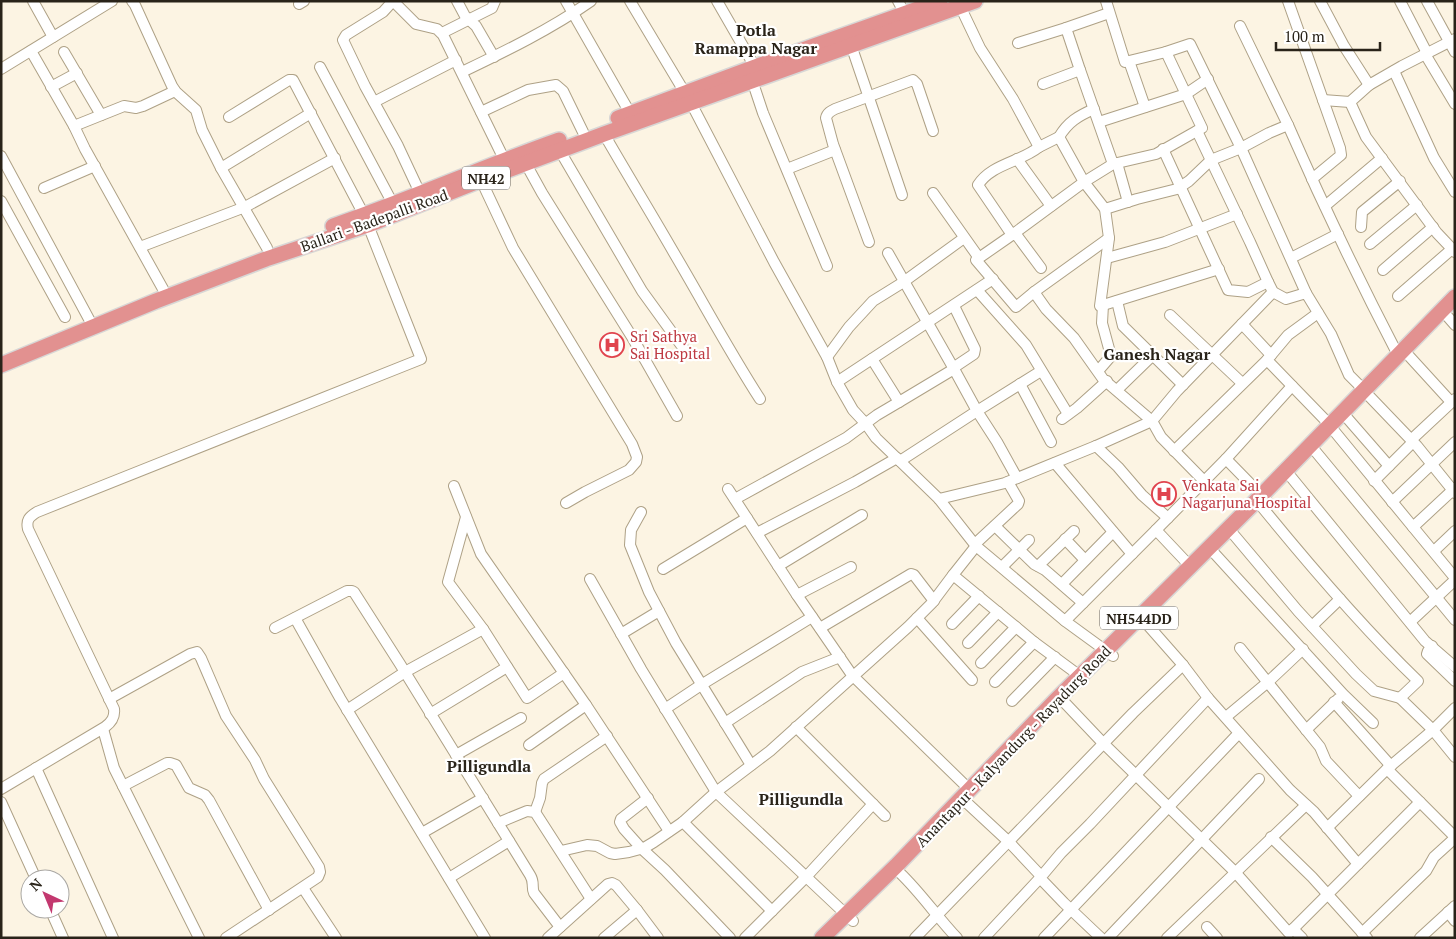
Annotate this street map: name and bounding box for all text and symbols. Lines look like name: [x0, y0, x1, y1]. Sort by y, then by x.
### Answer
district label: Potla Ramappa Nagar: [695, 19, 817, 59]
scale bar: [1276, 20, 1380, 52]
text: 100 m: [1284, 26, 1325, 46]
road number: NH42: [462, 167, 510, 190]
street label: Ballari - Badepalli Road: [297, 184, 451, 256]
place label: Sri Sathya Sai Hospital: [630, 326, 710, 363]
hospital icon: Sri Sathya Sai Hospital: [599, 332, 625, 358]
district label: Ganesh Nagar: [1104, 343, 1211, 365]
place label: Venkata Sai Nagarjuna Hospital: [1182, 475, 1311, 512]
hospital icon: Venkata Sai Nagarjuna Hospital: [1151, 481, 1177, 507]
road number: NH544DD: [1100, 606, 1178, 630]
street label: Anantapur - Kalyandurg - Rayadurg Road: [911, 641, 1115, 851]
district label: Pilligundla: [447, 755, 531, 777]
district label: Pilligundla: [759, 788, 843, 810]
north arrow: [20, 869, 70, 919]
text: N: [25, 874, 46, 895]

